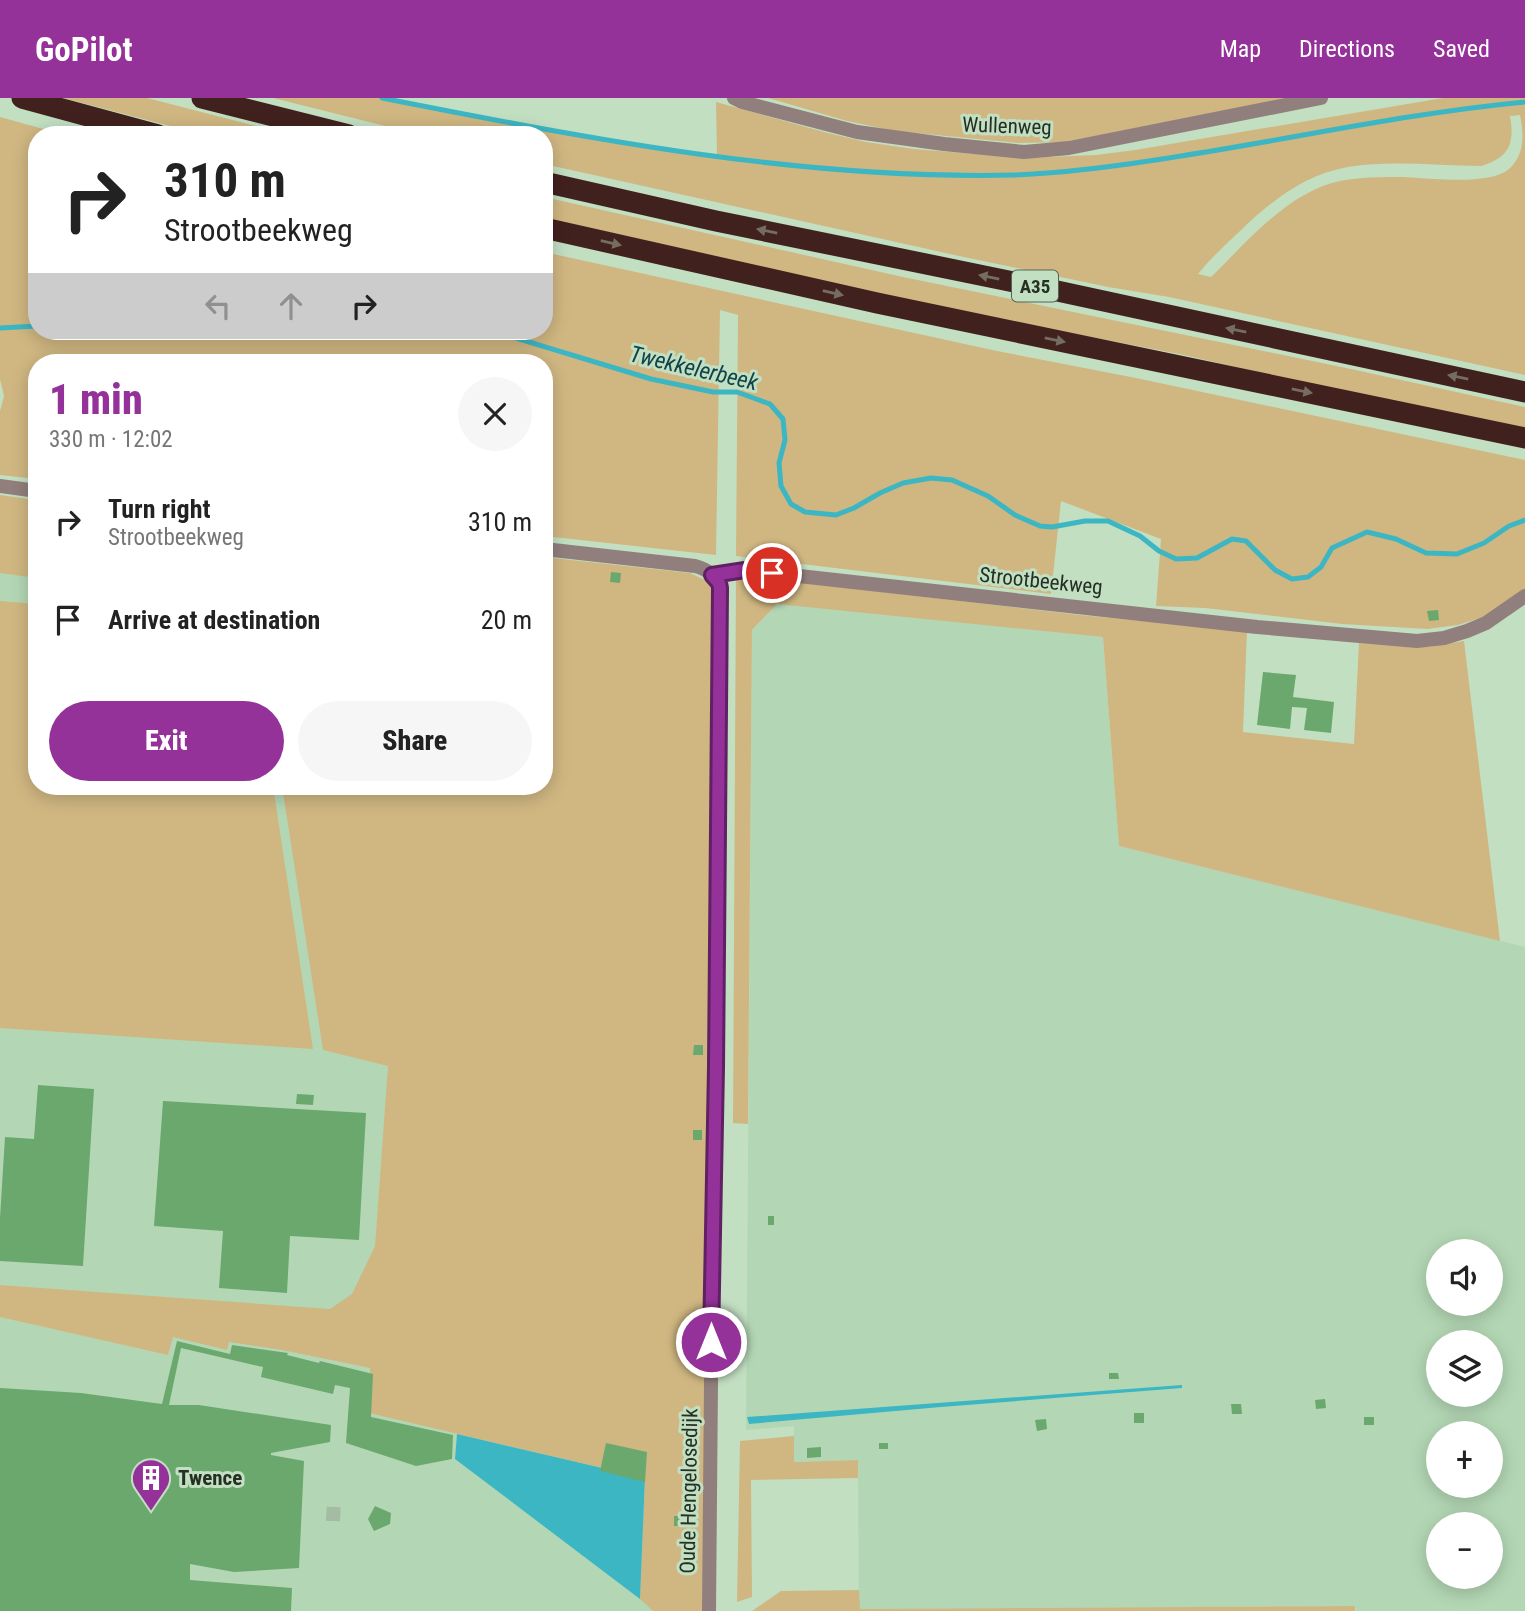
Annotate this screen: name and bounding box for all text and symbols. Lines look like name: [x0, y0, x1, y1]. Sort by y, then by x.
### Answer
text: GoPilot: [35, 30, 133, 69]
text: Map: [1220, 35, 1261, 63]
text: Directions: [1299, 35, 1395, 63]
text: Saved: [1433, 35, 1490, 63]
street label: Wullenweg: [962, 112, 1052, 140]
text: 310 m: [164, 152, 286, 209]
icon: right: [49, 154, 140, 245]
text: Strootbeekweg: [164, 211, 353, 249]
one-way arrow: [756, 226, 778, 237]
one-way arrow: [600, 238, 622, 249]
road number: A35: [1012, 270, 1058, 302]
one-way arrow: [978, 272, 1000, 283]
icon: left: [199, 287, 237, 325]
icon: ahead: [272, 287, 310, 325]
icon: right: [345, 287, 383, 325]
one-way arrow: [822, 288, 844, 299]
one-way arrow: [1225, 324, 1247, 335]
one-way arrow: [1044, 335, 1066, 346]
water label: Twekkelerbeek: [627, 341, 761, 397]
one-way arrow: [1447, 372, 1469, 383]
text: 1 min: [49, 375, 143, 424]
button: close: [458, 377, 532, 451]
one-way arrow: [1291, 386, 1313, 397]
text: 330 m · 12:02: [49, 426, 173, 453]
text: Turn right: [108, 494, 210, 524]
icon: right: [49, 503, 87, 541]
text: 310 m: [468, 507, 532, 537]
text: Strootbeekweg: [108, 524, 244, 551]
pin: [742, 543, 802, 603]
icon: arrive: [753, 554, 791, 592]
street label: Strootbeekweg: [978, 563, 1104, 599]
icon: arrive: [49, 601, 87, 639]
text: Arrive at destination: [108, 605, 320, 635]
text: 20 m: [481, 605, 532, 635]
button: Exit: [49, 701, 284, 781]
button: Share: [298, 701, 532, 781]
map controls: [1426, 1239, 1503, 1589]
button: sound: [1426, 1239, 1503, 1316]
position arrow: [674, 1305, 748, 1379]
button: layers: [1426, 1330, 1503, 1407]
street label: Oude Hengelosedijk: [676, 1408, 702, 1574]
button: +: [1426, 1421, 1503, 1498]
building icon: Twence: [130, 1457, 172, 1512]
place label: Twence: [178, 1466, 242, 1490]
button: −: [1426, 1512, 1503, 1589]

